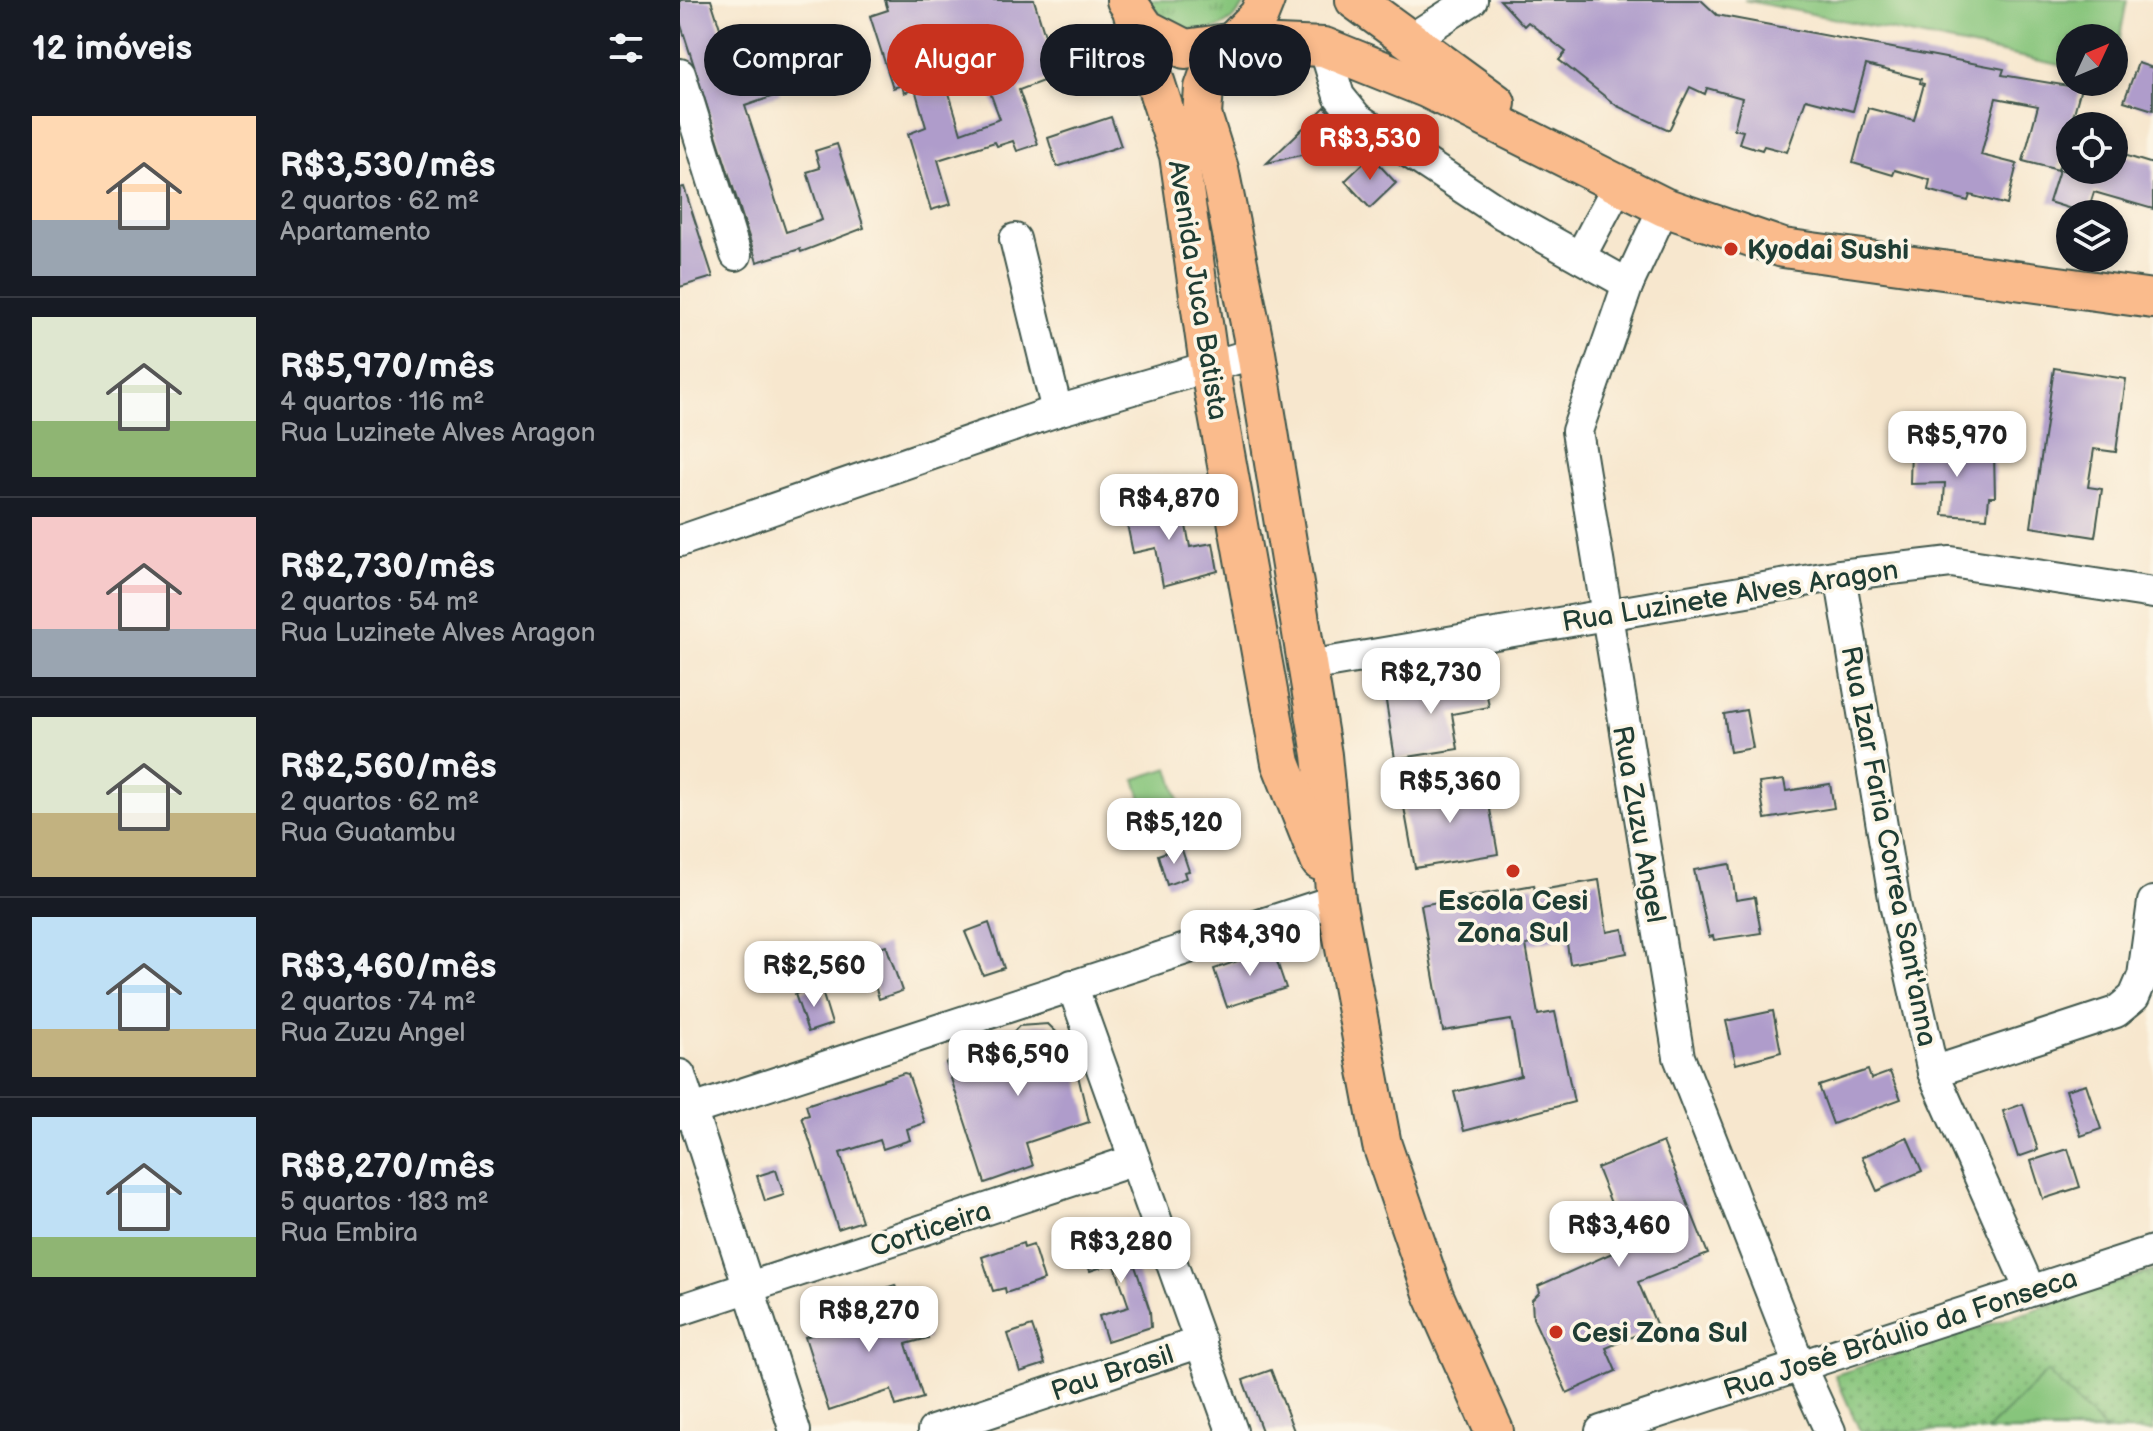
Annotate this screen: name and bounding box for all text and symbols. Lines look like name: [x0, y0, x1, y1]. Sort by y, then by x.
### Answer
chip: Comprar: [704, 24, 871, 96]
chip: Alugar: [887, 24, 1024, 96]
chip: Filtros: [1040, 24, 1173, 96]
chip: Novo: [1189, 24, 1311, 96]
north arrow: [2056, 24, 2128, 96]
map controls: [2056, 24, 2128, 272]
icon: filters: [604, 26, 648, 70]
text: 12 imóveis: [32, 28, 192, 69]
button: locate: [2056, 112, 2128, 184]
pin: R$3,530: [1296, 114, 1444, 182]
text: R$3,530: [1319, 124, 1421, 155]
text: R$3,530/mês: [280, 145, 495, 186]
icon: home: [96, 148, 192, 244]
street label: Avenida Juca Batista: [1161, 158, 1234, 422]
text: 2 quartos · 62 m²: [280, 186, 479, 217]
button: layers: [2056, 200, 2128, 272]
text: Apartamento: [280, 217, 431, 248]
place label: Kyodai Sushi: [1747, 234, 1909, 267]
marker: Kyodai Sushi: [1722, 240, 1740, 258]
text: R$5,970/mês: [280, 346, 494, 387]
icon: home: [96, 349, 192, 445]
text: 4 quartos · 116 m²: [280, 387, 485, 418]
pin: R$5,970: [1883, 411, 2031, 479]
text: Rua Luzinete Alves Aragon: [280, 418, 596, 449]
text: R$5,970: [1906, 421, 2008, 452]
pin: R$4,870: [1095, 474, 1243, 542]
text: R$4,870: [1118, 484, 1220, 515]
text: R$2,730/mês: [280, 546, 495, 587]
icon: home: [96, 549, 192, 645]
street label: Rua Luzinete Alves Aragon: [1560, 554, 1901, 639]
text: 2 quartos · 54 m²: [280, 587, 479, 618]
text: Rua Luzinete Alves Aragon: [280, 618, 596, 649]
street label: Rua Izar Faria Correa Sant'anna: [1833, 643, 1944, 1049]
pin: R$2,730: [1357, 648, 1505, 716]
text: R$2,730: [1380, 658, 1482, 689]
street label: Rua Zuzu Angel: [1605, 723, 1672, 925]
text: R$2,560/mês: [280, 746, 497, 787]
icon: home: [96, 749, 192, 845]
pin: R$5,360: [1376, 757, 1524, 825]
text: R$5,360: [1399, 767, 1501, 798]
text: 2 quartos · 62 m²: [280, 787, 479, 818]
pin: R$5,120: [1100, 798, 1248, 866]
text: R$5,120: [1125, 808, 1223, 839]
text: Rua Guatambu: [280, 818, 456, 849]
marker: Escola Cesi Zona Sul: [1504, 862, 1522, 880]
place label: Escola Cesi Zona Sul: [1438, 885, 1588, 950]
pin: R$4,390: [1176, 910, 1324, 978]
text: R$4,390: [1199, 920, 1301, 951]
pin: R$2,560: [740, 941, 888, 1009]
text: R$3,460/mês: [280, 946, 497, 987]
icon: home: [96, 949, 192, 1045]
text: R$2,560: [762, 951, 866, 982]
text: 2 quartos · 74 m²: [280, 987, 476, 1018]
text: Rua Zuzu Angel: [280, 1018, 465, 1049]
pin: R$6,590: [944, 1030, 1092, 1098]
text: R$6,590: [967, 1040, 1069, 1071]
text: R$8,270/mês: [280, 1146, 495, 1187]
icon: home: [96, 1149, 192, 1245]
text: 5 quartos · 183 m²: [280, 1187, 489, 1218]
street label: Corticeira: [866, 1194, 995, 1264]
pin: R$3,460: [1545, 1201, 1693, 1269]
text: R$3,460: [1567, 1211, 1671, 1242]
pin: R$3,280: [1047, 1217, 1195, 1285]
text: Rua Embira: [280, 1218, 418, 1249]
text: R$3,280: [1069, 1227, 1173, 1258]
street label: Rua José Bráulio da Fonseca: [1719, 1262, 2082, 1407]
pin: R$8,270: [795, 1286, 943, 1354]
text: R$8,270: [818, 1296, 920, 1327]
place label: Cesi Zona Sul: [1572, 1317, 1748, 1350]
marker: Cesi Zona Sul: [1547, 1323, 1565, 1341]
street label: Pau Brasil: [1047, 1338, 1178, 1409]

